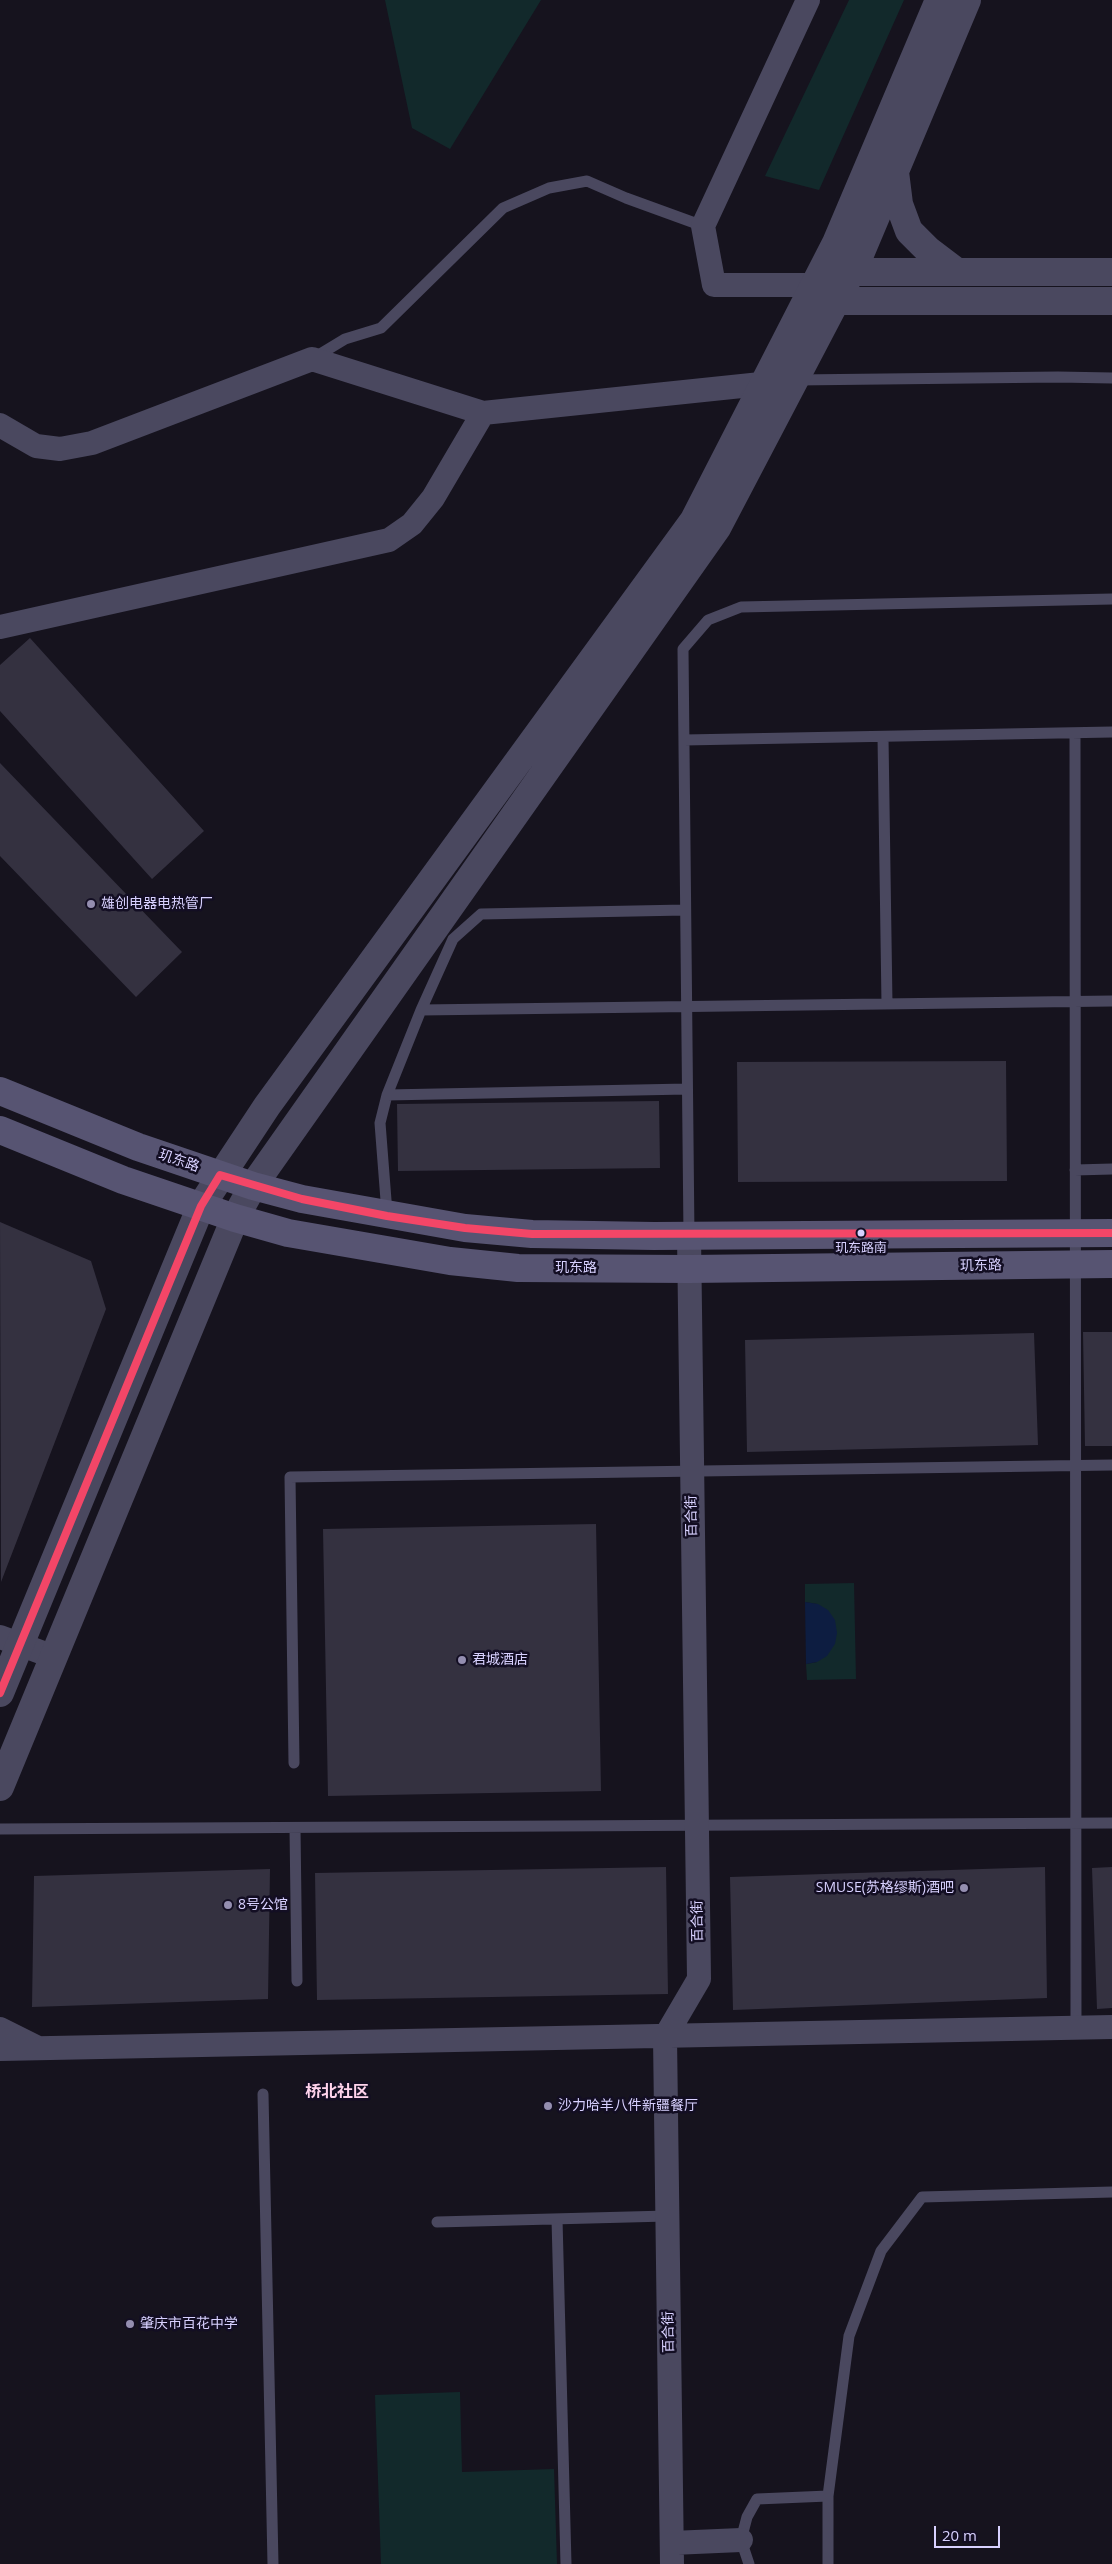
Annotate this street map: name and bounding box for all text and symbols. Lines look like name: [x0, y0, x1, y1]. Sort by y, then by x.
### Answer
place label: 雄创电器电热管厂: [101, 896, 213, 912]
marker: 雄创电器电热管厂: [85, 898, 97, 910]
street label: 玑东路: [156, 1146, 202, 1176]
marker: 玑东路南: [856, 1228, 866, 1238]
place label: 玑东路南: [835, 1240, 887, 1256]
street label: 玑东路: [960, 1257, 1002, 1275]
street label: 玑东路: [555, 1260, 597, 1276]
street label: 百合街: [683, 1495, 701, 1537]
place label: 君城酒店: [472, 1652, 528, 1668]
marker: 君城酒店: [456, 1654, 468, 1666]
place label: SMUSE(苏格缪斯)酒吧: [816, 1880, 954, 1896]
marker: SMUSE(苏格缪斯)酒吧: [958, 1882, 970, 1894]
place label: 8号公馆: [238, 1897, 288, 1913]
marker: 8号公馆: [222, 1899, 234, 1911]
street label: 百合街: [689, 1900, 707, 1942]
district label: 桥北社区: [305, 2082, 369, 2102]
place label: 沙力哈羊八件新疆餐厅: [558, 2098, 698, 2114]
marker: 沙力哈羊八件新疆餐厅: [542, 2100, 554, 2112]
street label: 百合街: [660, 2311, 678, 2353]
place label: 肇庆市百花中学: [140, 2316, 238, 2332]
marker: 肇庆市百花中学: [124, 2318, 136, 2330]
scale bar: [937, 2516, 1003, 2548]
text: 20 m: [942, 2525, 977, 2545]

